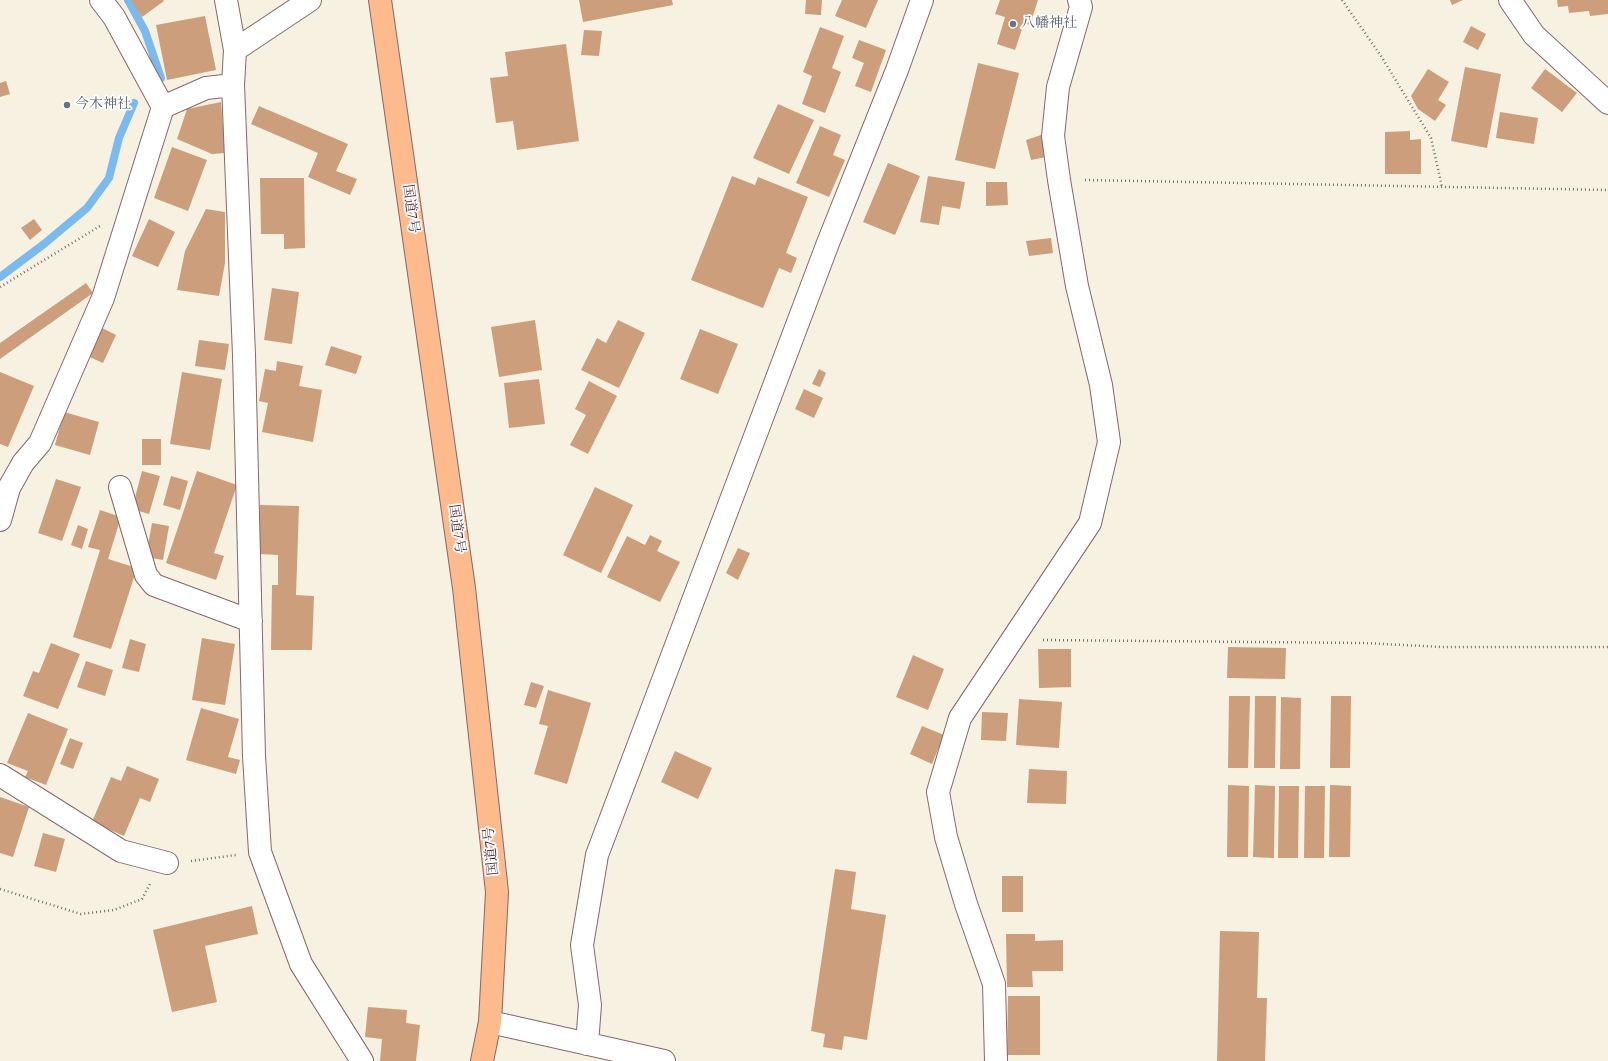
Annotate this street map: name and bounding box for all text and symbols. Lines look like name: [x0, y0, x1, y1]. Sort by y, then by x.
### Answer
place label: 八幡神社: [1021, 16, 1077, 32]
marker: 八幡神社: [1008, 19, 1018, 29]
place label: 今木神社: [75, 97, 131, 113]
marker: 今木神社: [62, 100, 72, 110]
street label: 国道7号: [398, 183, 422, 235]
street label: 国道7号: [444, 503, 468, 555]
street label: 国道7号: [481, 826, 503, 876]

